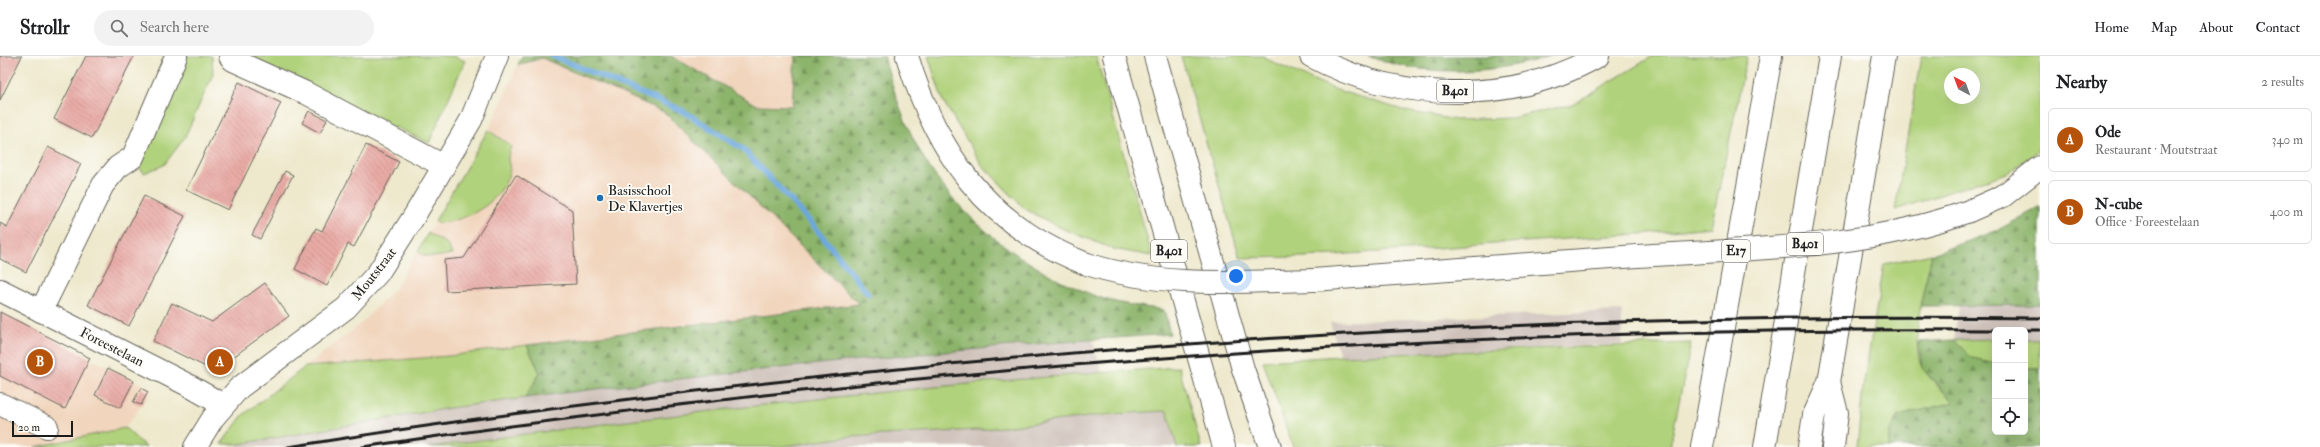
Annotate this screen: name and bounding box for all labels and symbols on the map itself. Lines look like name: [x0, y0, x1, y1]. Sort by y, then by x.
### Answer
north arrow: [1944, 68, 1980, 104]
road number: B401: [1437, 80, 1473, 102]
place label: Basisschool De Klavertjes: [608, 182, 683, 215]
marker: Basisschool De Klavertjes: [595, 193, 605, 203]
road number: B401: [1787, 233, 1823, 255]
road number: B401: [1151, 240, 1187, 262]
road number: E17: [1722, 240, 1750, 262]
street label: Moutstraat: [348, 244, 400, 304]
your location: [1226, 266, 1246, 286]
street label: Foreestelaan: [77, 324, 147, 370]
pin: B: [27, 347, 53, 377]
pin: A: [207, 347, 233, 377]
scale bar: [12, 419, 73, 438]

